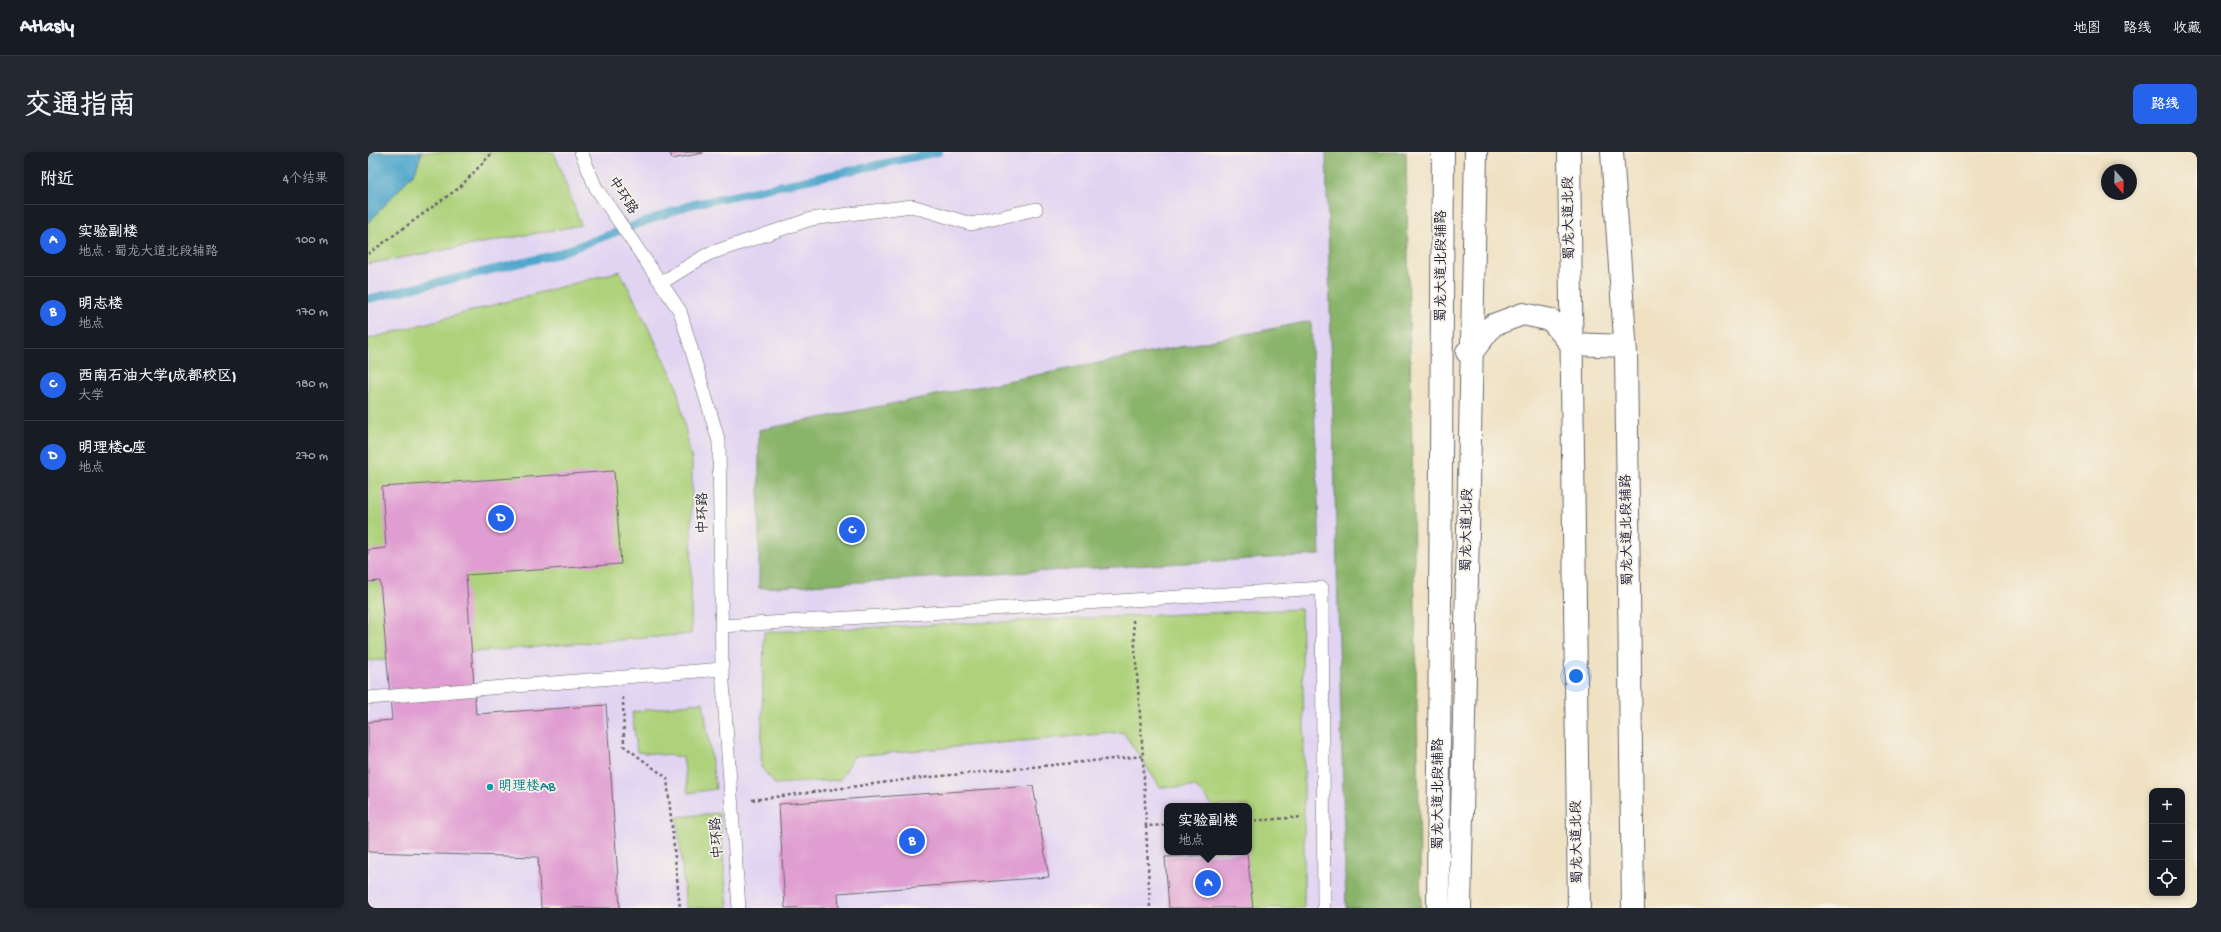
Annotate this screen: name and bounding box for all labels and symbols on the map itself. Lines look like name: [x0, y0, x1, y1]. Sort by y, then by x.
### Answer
north arrow: [2101, 164, 2137, 200]
street label: 中环路: [603, 173, 641, 218]
street label: 蜀龙大道北段: [1560, 176, 1579, 260]
street label: 蜀龙大道北段辅路: [1433, 210, 1451, 322]
street label: 蜀龙大道北段辅路: [1618, 474, 1637, 586]
street label: 蜀龙大道北段: [1458, 488, 1477, 572]
street label: 中环路: [694, 492, 713, 534]
pin: D: [488, 503, 514, 533]
pin: C: [839, 515, 865, 545]
your location: [1566, 666, 1586, 686]
street label: 蜀龙大道北段辅路: [1430, 738, 1448, 850]
place label: 明理楼AB: [498, 779, 556, 796]
marker: 明理楼AB: [485, 782, 495, 792]
street label: 蜀龙大道北段: [1568, 800, 1587, 884]
street label: 中环路: [707, 816, 728, 860]
pin: B: [899, 826, 925, 856]
pin: A: [1195, 868, 1221, 898]

